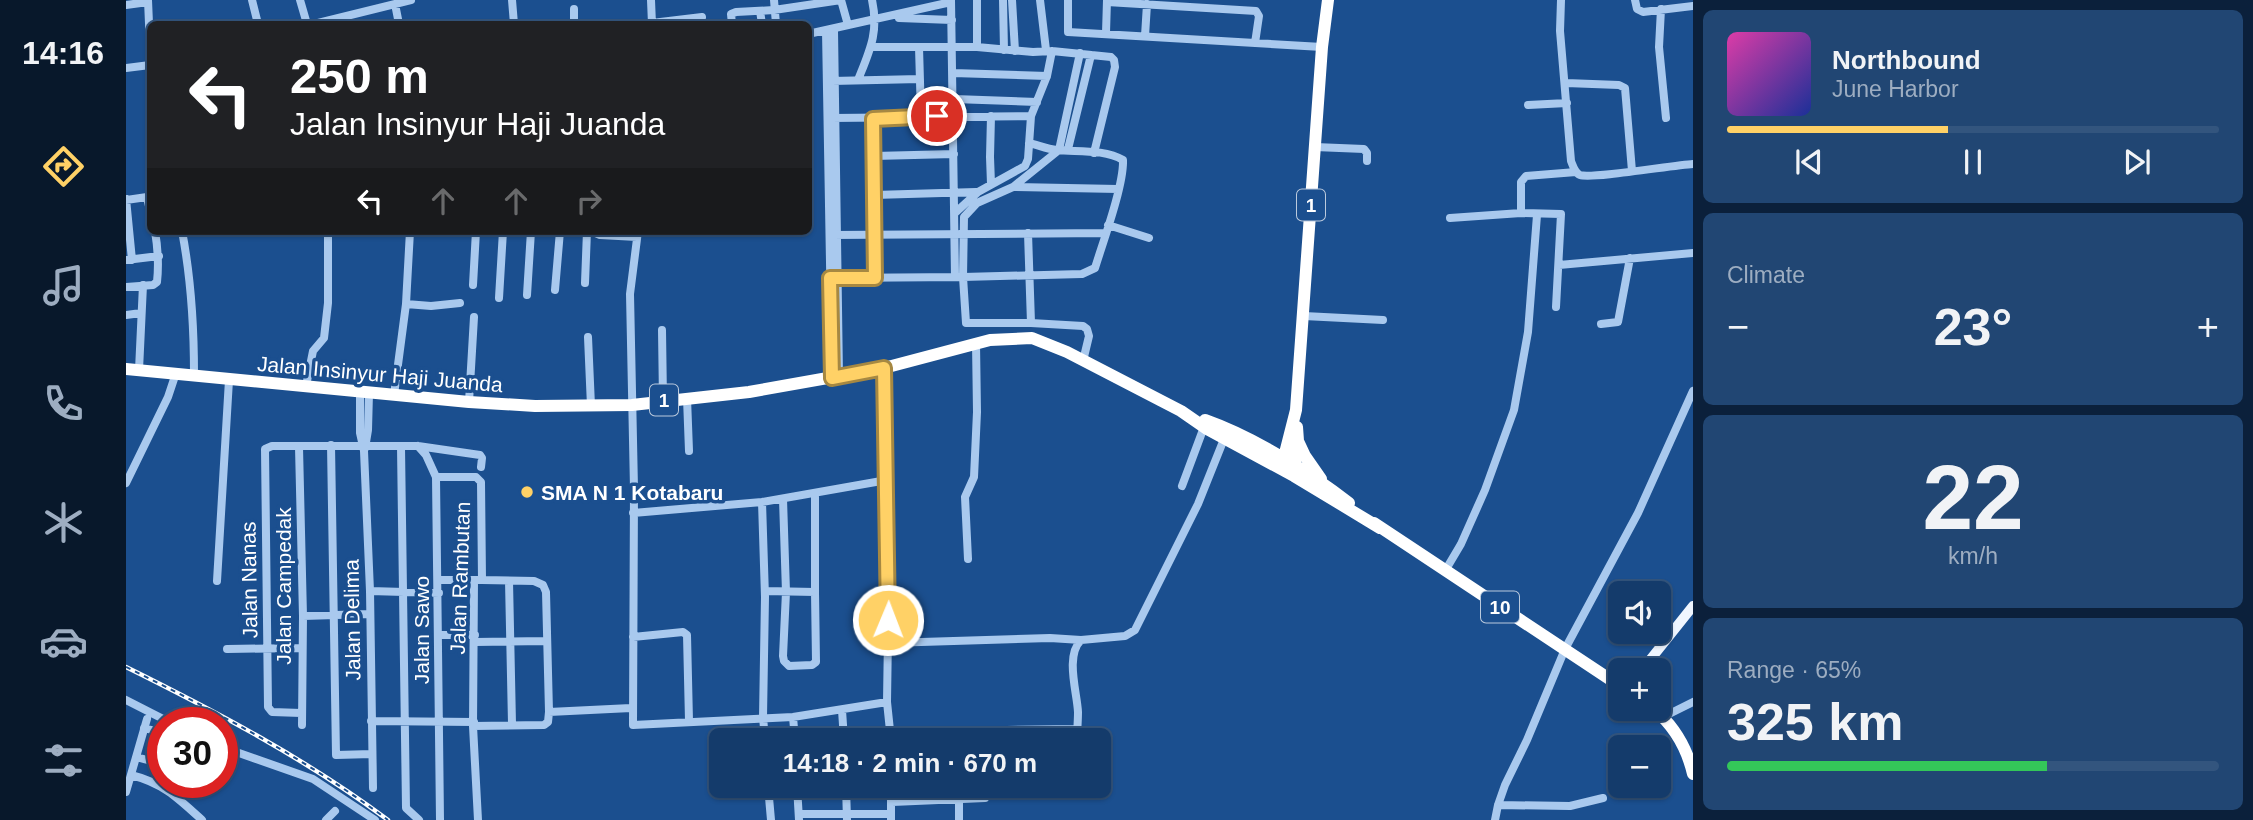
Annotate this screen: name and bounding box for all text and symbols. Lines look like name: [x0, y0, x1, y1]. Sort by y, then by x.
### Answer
text: 14:16: [22, 35, 104, 71]
text: Northbound: [1832, 45, 1981, 75]
icon: left: [175, 49, 266, 140]
text: 250 m: [290, 49, 429, 103]
text: June Harbor: [1832, 76, 1959, 102]
pin: [907, 86, 967, 146]
icon: arrive: [918, 97, 956, 135]
text: Jalan Insinyur Haji Juanda: [290, 106, 665, 142]
icon: directions: [39, 142, 88, 191]
icon: previous: [1790, 143, 1828, 181]
icon: pause: [1954, 143, 1992, 181]
icon: next: [2118, 143, 2156, 181]
icon: left: [351, 182, 389, 220]
icon: ahead: [424, 182, 462, 220]
icon: ahead: [497, 182, 535, 220]
icon: right: [570, 182, 608, 220]
road number: 1: [1297, 190, 1325, 220]
icon: music: [39, 261, 88, 310]
text: Climate: [1727, 262, 1805, 288]
text: 23°: [1934, 298, 2012, 356]
text: −: [1727, 306, 1749, 348]
text: +: [2197, 306, 2219, 348]
street label: Jalan Insinyur Haji Juanda: [256, 352, 504, 396]
icon: phone: [39, 379, 88, 428]
road number: 1: [650, 384, 678, 416]
text: 22: [1922, 447, 2024, 548]
place label: SMA N 1 Kotabaru: [541, 481, 723, 504]
marker: SMA N 1 Kotabaru: [519, 484, 535, 500]
icon: climate: [39, 498, 88, 547]
street label: Jalan Rambutan: [446, 501, 474, 655]
street label: Jalan Campedak: [272, 507, 295, 665]
street label: Jalan Nanas: [236, 521, 262, 639]
text: km/h: [1948, 543, 1998, 569]
street label: Jalan Delima: [339, 559, 365, 681]
street label: Jalan Sawo: [410, 576, 433, 684]
map controls: [1608, 581, 1671, 798]
button: sound: [1608, 581, 1671, 644]
position arrow: [851, 583, 925, 657]
road number: 10: [1481, 592, 1519, 622]
icon: car: [39, 617, 88, 666]
text: Range · 65%: [1727, 657, 1861, 683]
button: +: [1608, 658, 1671, 721]
text: 325 km: [1727, 693, 1903, 751]
speed limit sign: 30: [147, 707, 238, 798]
button: −: [1608, 735, 1671, 798]
icon: filters: [39, 736, 88, 785]
text: 14:18 · 2 min · 670 m: [783, 748, 1037, 778]

